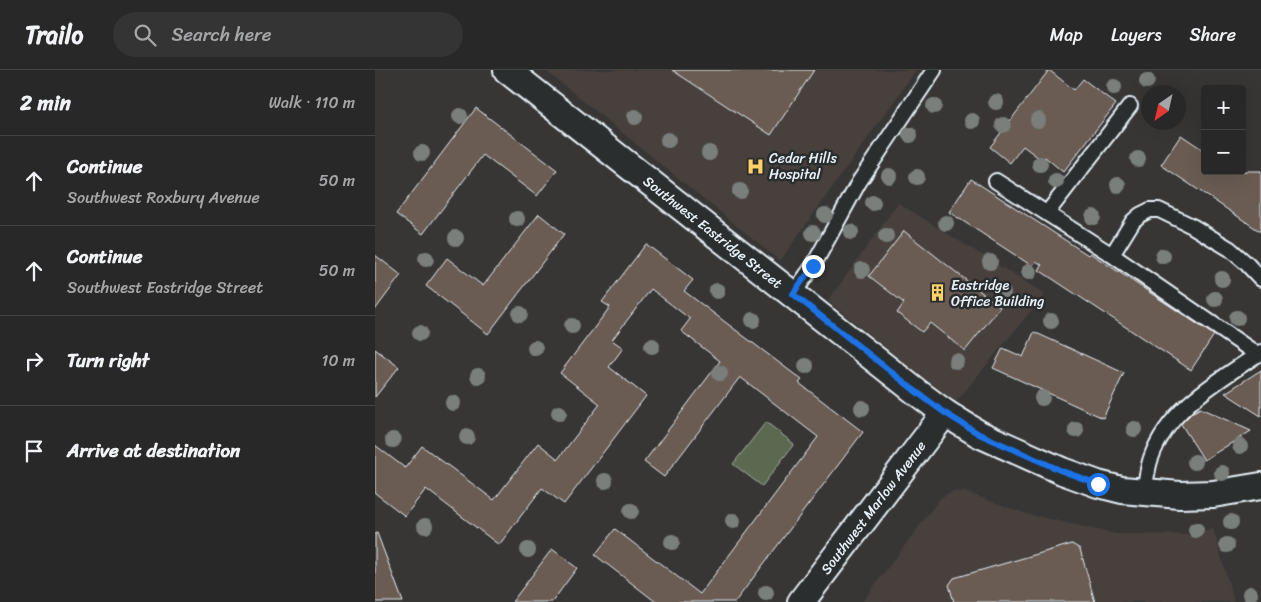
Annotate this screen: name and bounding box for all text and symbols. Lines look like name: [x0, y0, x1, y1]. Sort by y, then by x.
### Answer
search box: [113, 12, 463, 57]
text: Trailo: [25, 14, 83, 56]
text: Search here: [171, 18, 272, 51]
text: Map: [1050, 19, 1083, 51]
text: Layers: [1111, 19, 1162, 51]
text: Share: [1190, 19, 1236, 51]
icon: search: [131, 21, 159, 49]
text: 2 min: [20, 84, 71, 122]
north arrow: [1141, 85, 1186, 130]
map controls: [1201, 85, 1246, 175]
button: +: [1201, 85, 1246, 130]
text: Walk · 110 m: [269, 88, 355, 117]
button: −: [1201, 130, 1246, 175]
place label: Cedar Hills Hospital: [769, 146, 837, 187]
text: Continue: [67, 150, 143, 183]
hospital icon: Cedar Hills Hospital: [745, 156, 765, 176]
text: 50 m: [319, 166, 355, 195]
icon: ahead: [20, 167, 48, 195]
street label: Southwest Eastridge Street: [638, 169, 788, 295]
text: Southwest Roxbury Avenue: [67, 183, 260, 212]
text: Continue: [67, 240, 143, 273]
route end: [802, 255, 825, 278]
text: 50 m: [319, 256, 355, 285]
icon: ahead: [20, 257, 48, 285]
text: Southwest Eastridge Street: [67, 273, 263, 302]
place label: Eastridge Office Building: [951, 273, 1044, 314]
building icon: Eastridge Office Building: [927, 283, 947, 303]
text: Turn right: [67, 344, 149, 377]
text: 10 m: [322, 346, 355, 375]
icon: right: [20, 347, 48, 375]
text: Arrive at destination: [67, 434, 240, 467]
street label: Southwest Marlow Avenue: [814, 435, 932, 580]
icon: arrive: [20, 437, 48, 465]
route start: [1087, 473, 1110, 496]

